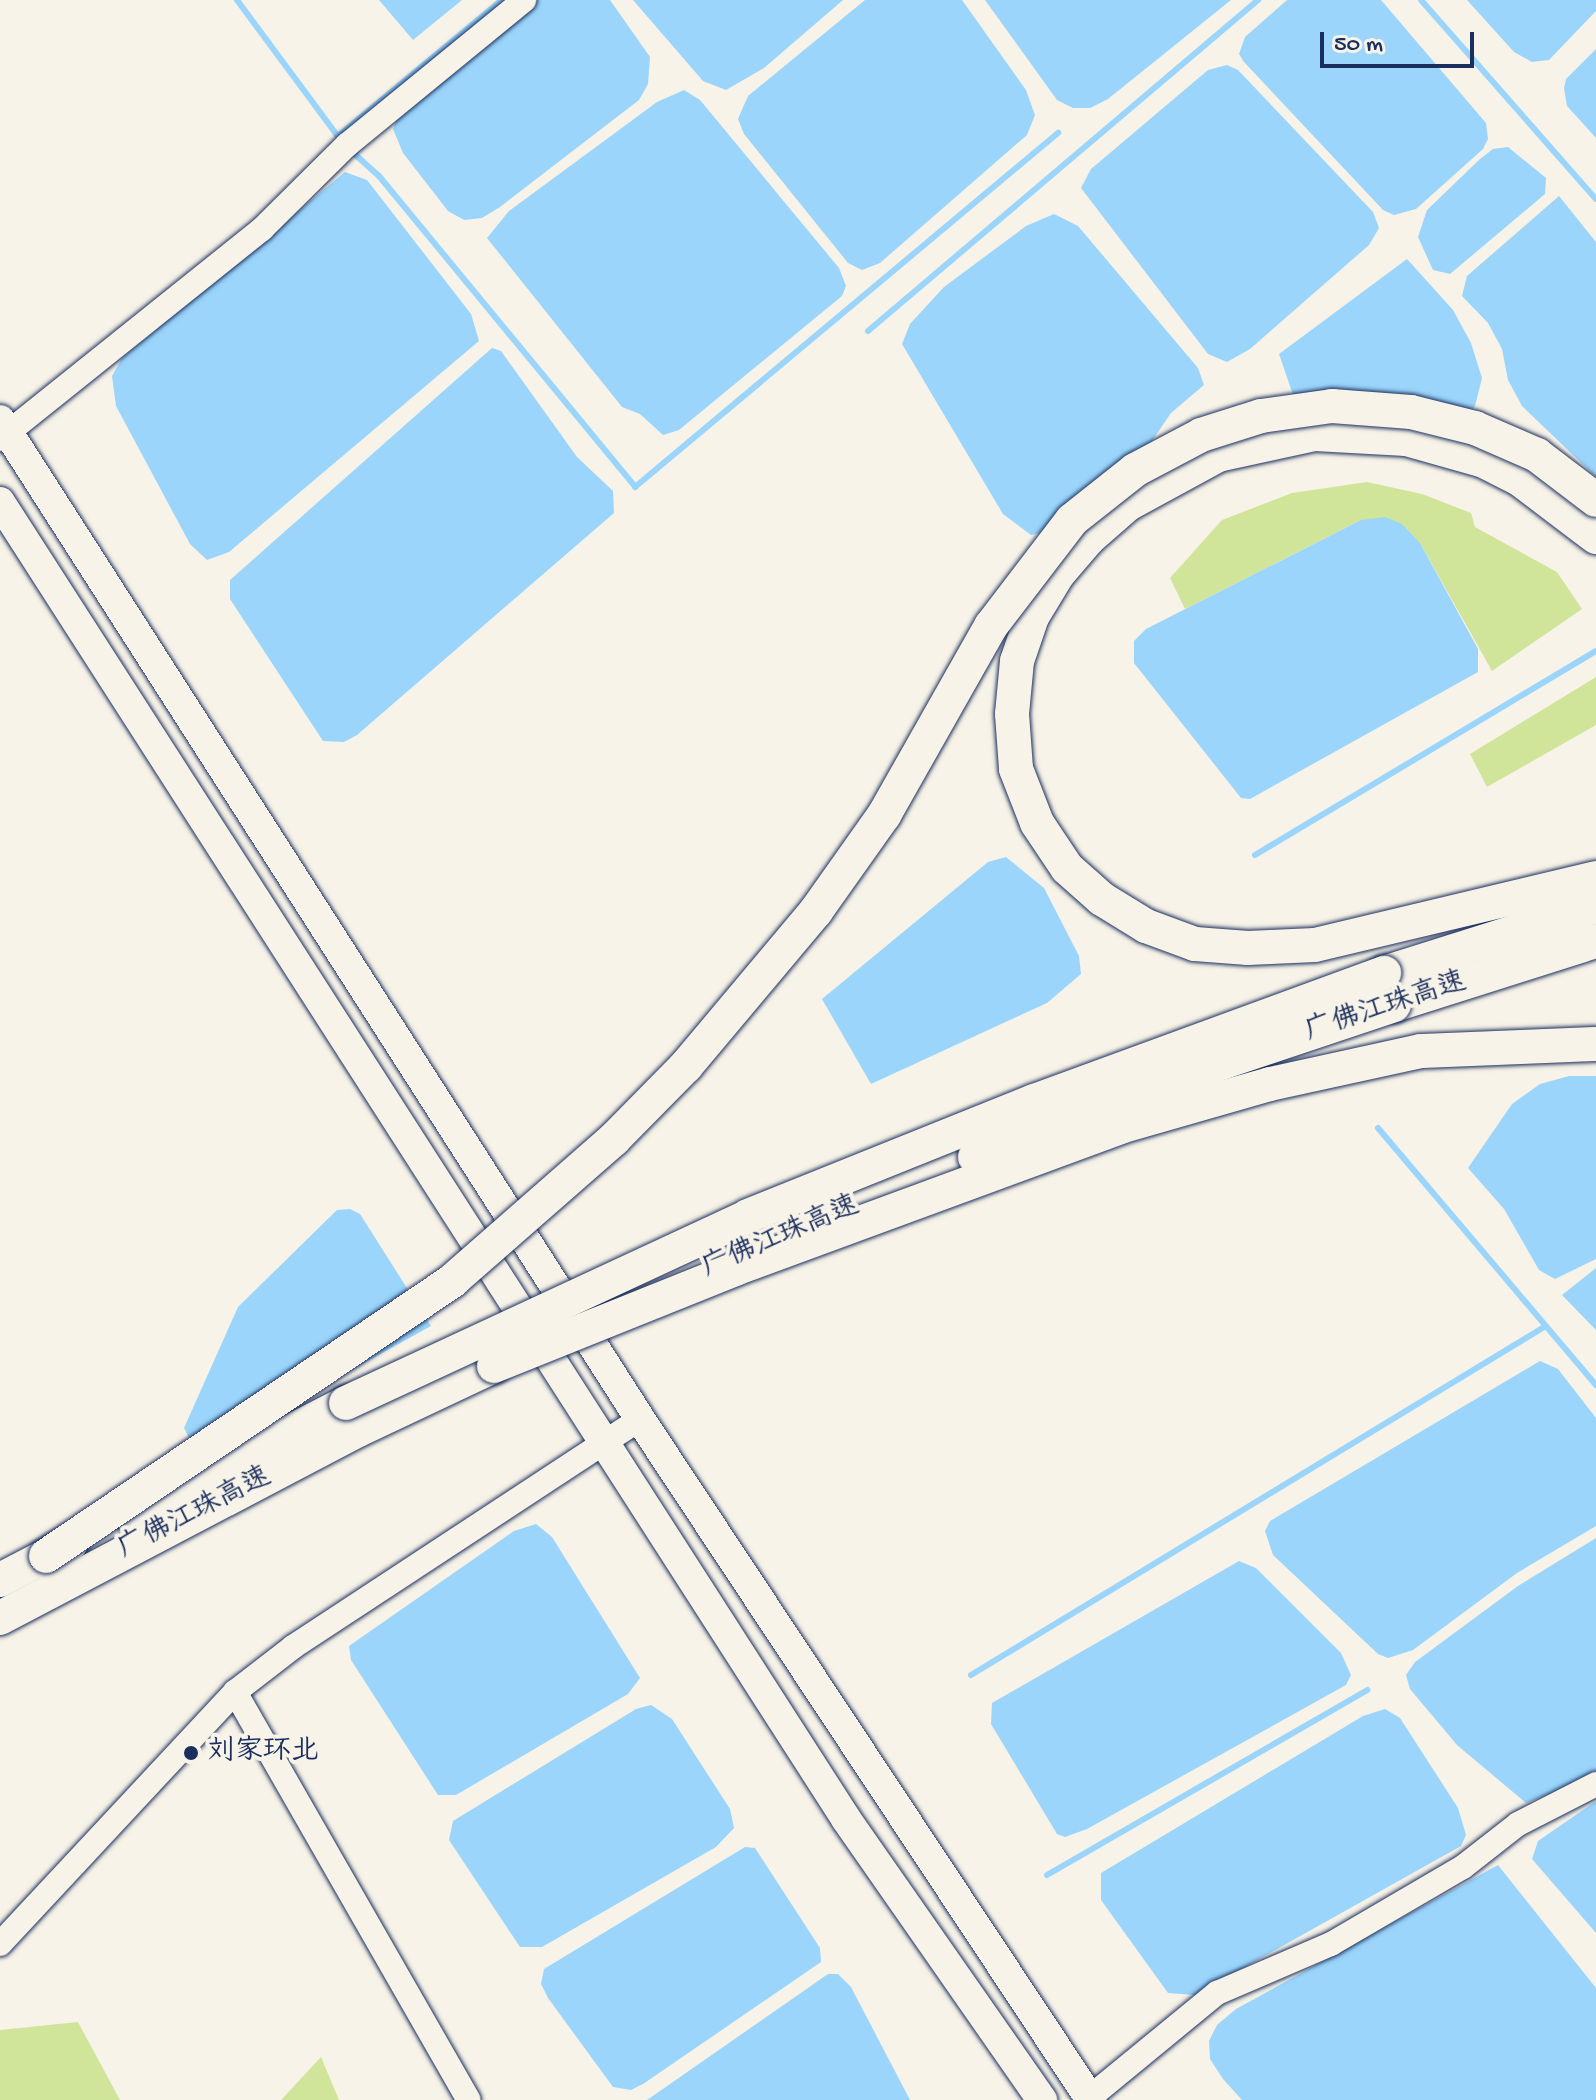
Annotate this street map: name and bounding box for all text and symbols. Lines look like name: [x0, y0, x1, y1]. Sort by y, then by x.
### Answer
scale bar: [1324, 16, 1478, 66]
text: 50 m: [1334, 31, 1383, 60]
street label: 广佛江珠高速: [1301, 966, 1471, 1050]
street label: 广佛江珠高速: [697, 1190, 865, 1286]
street label: 广佛江珠高速: [113, 1461, 277, 1567]
place label: 刘家环北: [207, 1736, 319, 1770]
marker: 刘家环北: [182, 1744, 200, 1762]

